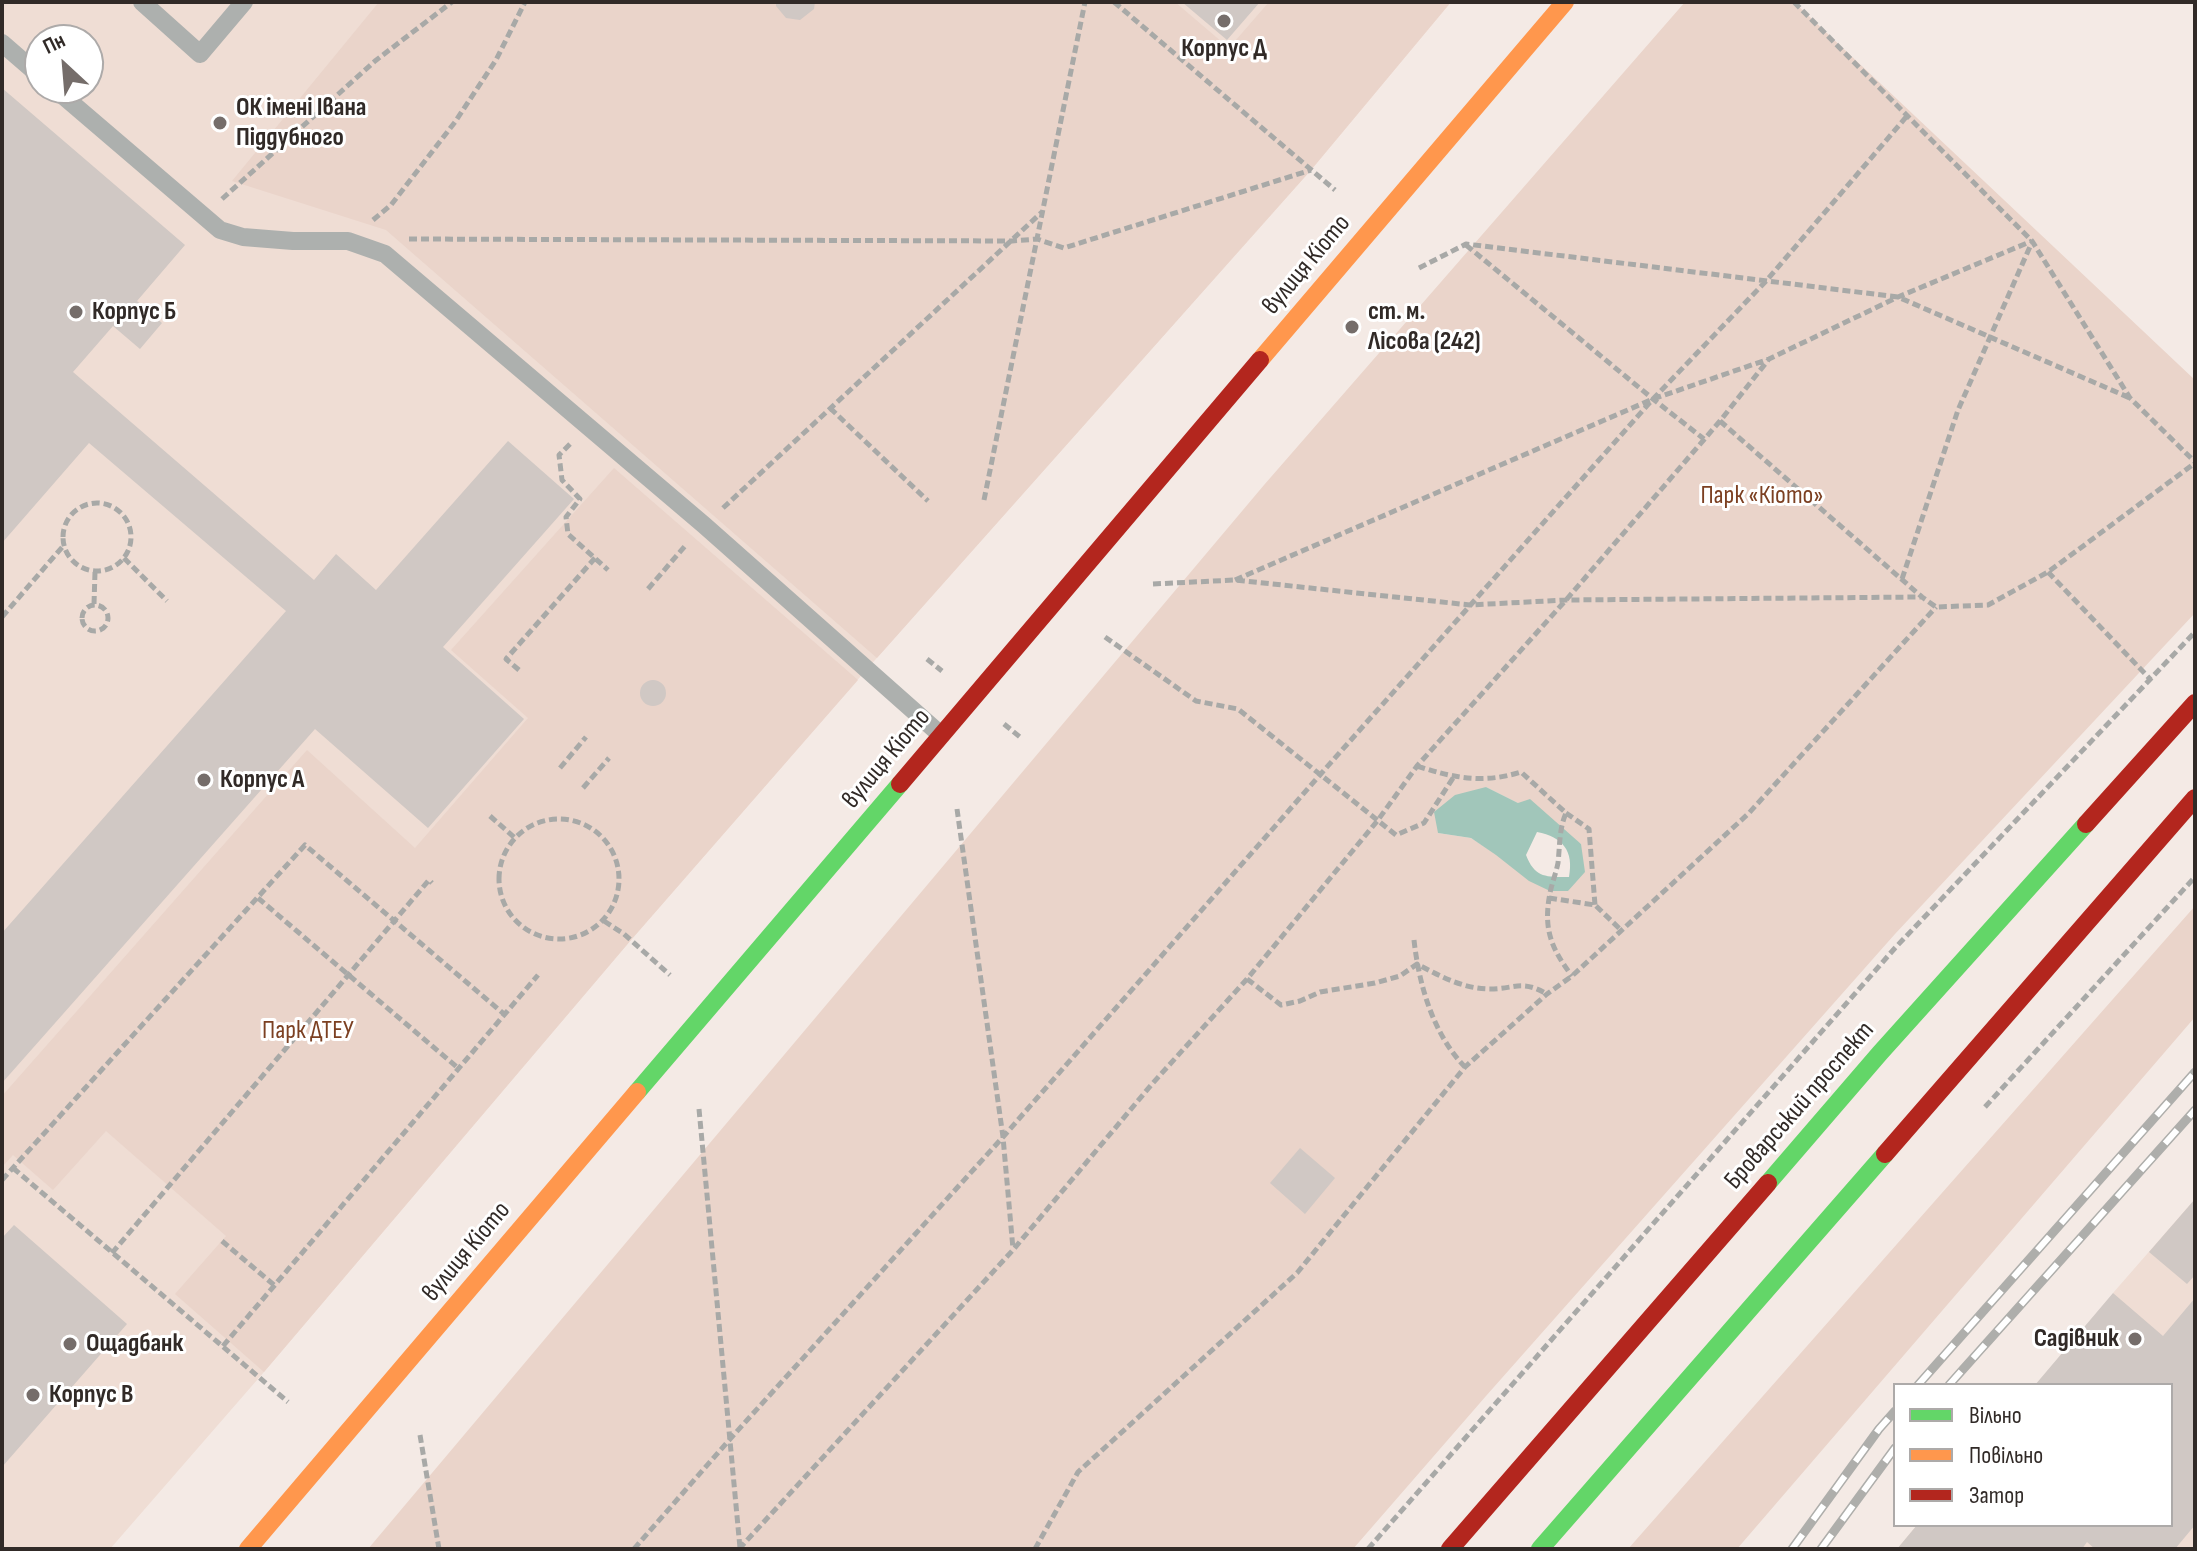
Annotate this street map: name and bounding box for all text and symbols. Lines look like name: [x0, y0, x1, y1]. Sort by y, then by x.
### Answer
marker: Корпус Д: [1215, 12, 1233, 30]
north arrow: [24, 24, 104, 104]
text: Пн: [39, 27, 70, 61]
place label: Корпус Д: [1181, 33, 1267, 65]
place label: ОК імені Івана Піддубного: [236, 92, 366, 154]
marker: ОК імені Івана Піддубного: [211, 114, 229, 132]
street label: вулиця Кіото: [1256, 209, 1358, 321]
place label: Корпус Б: [92, 296, 176, 328]
place label: ст. м. Лісова (242): [1368, 296, 1481, 358]
marker: Корпус Б: [67, 303, 85, 321]
marker: ст. м. Лісова (242): [1343, 318, 1361, 336]
park label: Парк «Кіото»: [1700, 480, 1824, 512]
street label: вулиця Кіото: [836, 703, 938, 815]
place label: Корпус А: [220, 764, 304, 796]
marker: Корпус А: [195, 771, 213, 789]
park label: Парк ДТЕУ: [262, 1015, 354, 1047]
street label: Броварський проспект: [1719, 1016, 1881, 1196]
street label: вулиця Кіото: [416, 1196, 518, 1308]
place label: Садівник: [2034, 1323, 2119, 1355]
place label: Ощадбанк: [86, 1328, 183, 1360]
marker: Садівник: [2126, 1330, 2144, 1348]
marker: Ощадбанк: [61, 1335, 79, 1353]
place label: Корпус В: [49, 1379, 133, 1411]
legend: [1893, 1383, 2173, 1527]
marker: Корпус В: [24, 1386, 42, 1404]
text: Вільно: [1969, 1401, 2022, 1430]
text: Повільно: [1969, 1441, 2043, 1470]
text: Затор: [1969, 1481, 2024, 1510]

